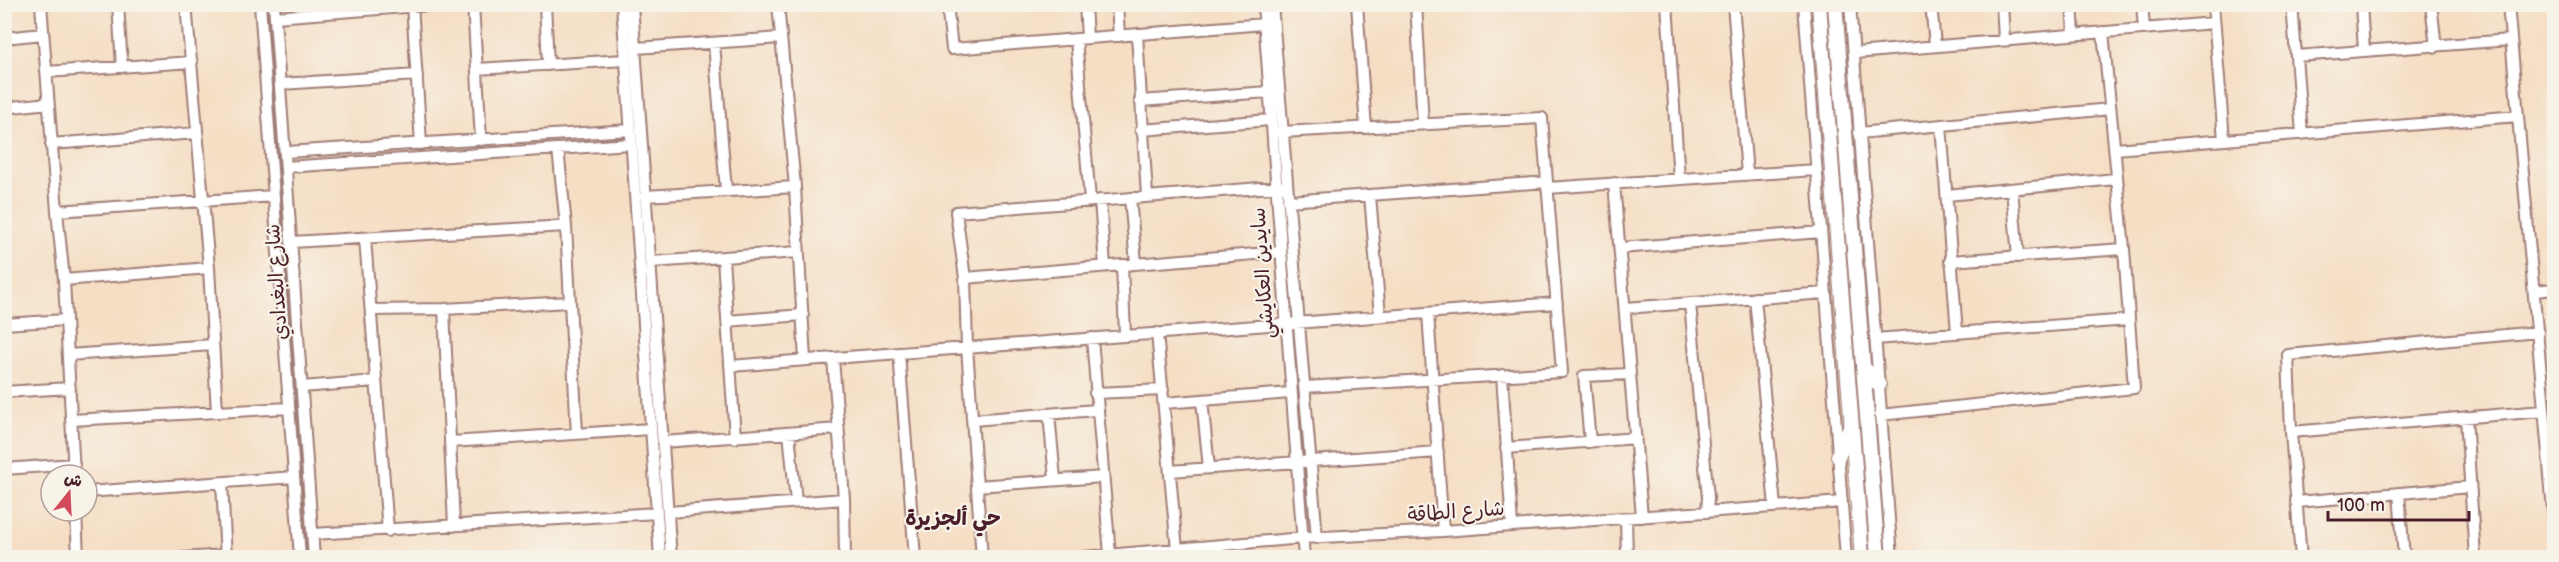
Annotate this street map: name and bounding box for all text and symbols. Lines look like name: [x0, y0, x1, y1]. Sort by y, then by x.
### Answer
street label: سايدين العكايشي: [1246, 206, 1285, 339]
street label: شارع البغدادي: [261, 223, 295, 341]
north arrow: [39, 463, 99, 523]
text: ش: [62, 468, 84, 492]
scale bar: [2328, 484, 2469, 522]
text: 100 m: [2337, 495, 2385, 516]
street label: شارع الطاقة: [1407, 497, 1505, 528]
district label: حي ألجزيرة: [905, 505, 1001, 537]

